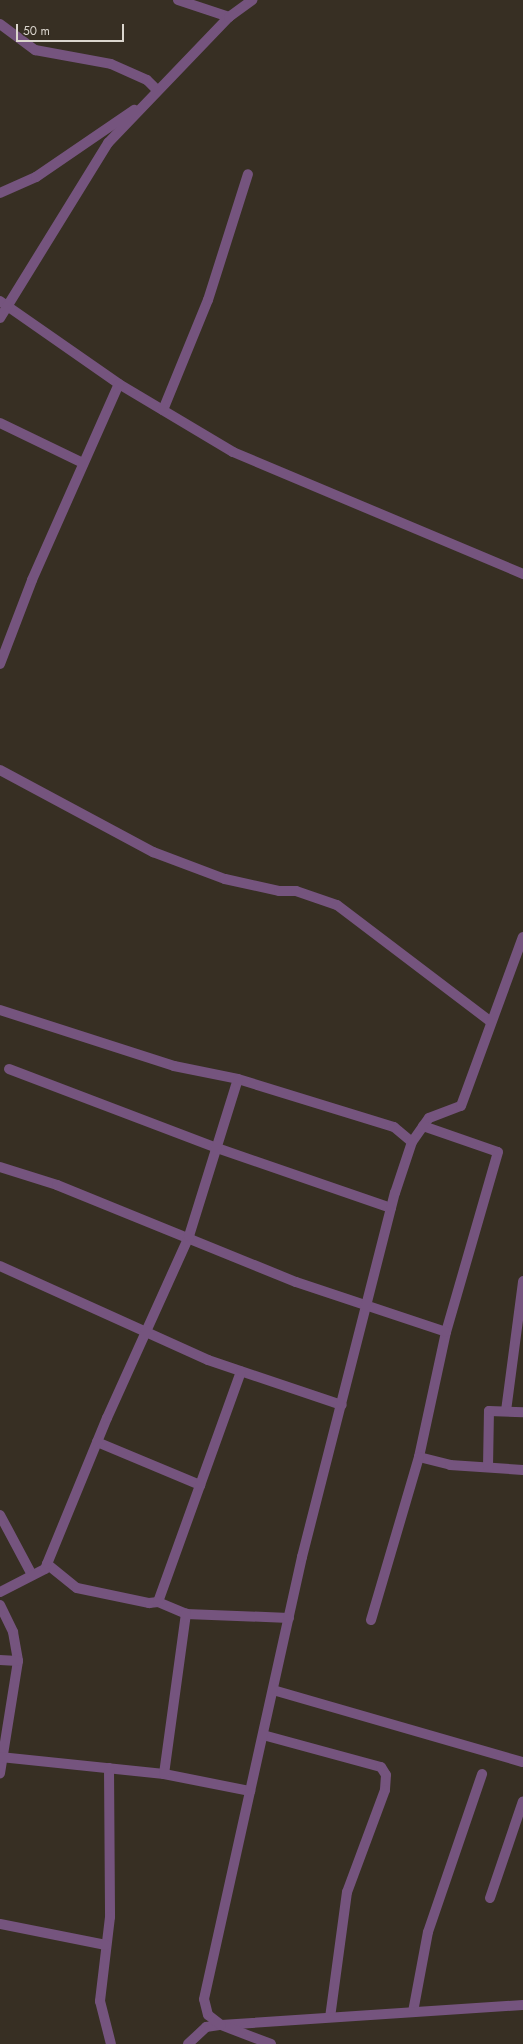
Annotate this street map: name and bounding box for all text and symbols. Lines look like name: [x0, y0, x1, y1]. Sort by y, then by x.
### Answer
scale bar: [18, 16, 126, 42]
text: 50 m: [23, 22, 50, 40]

